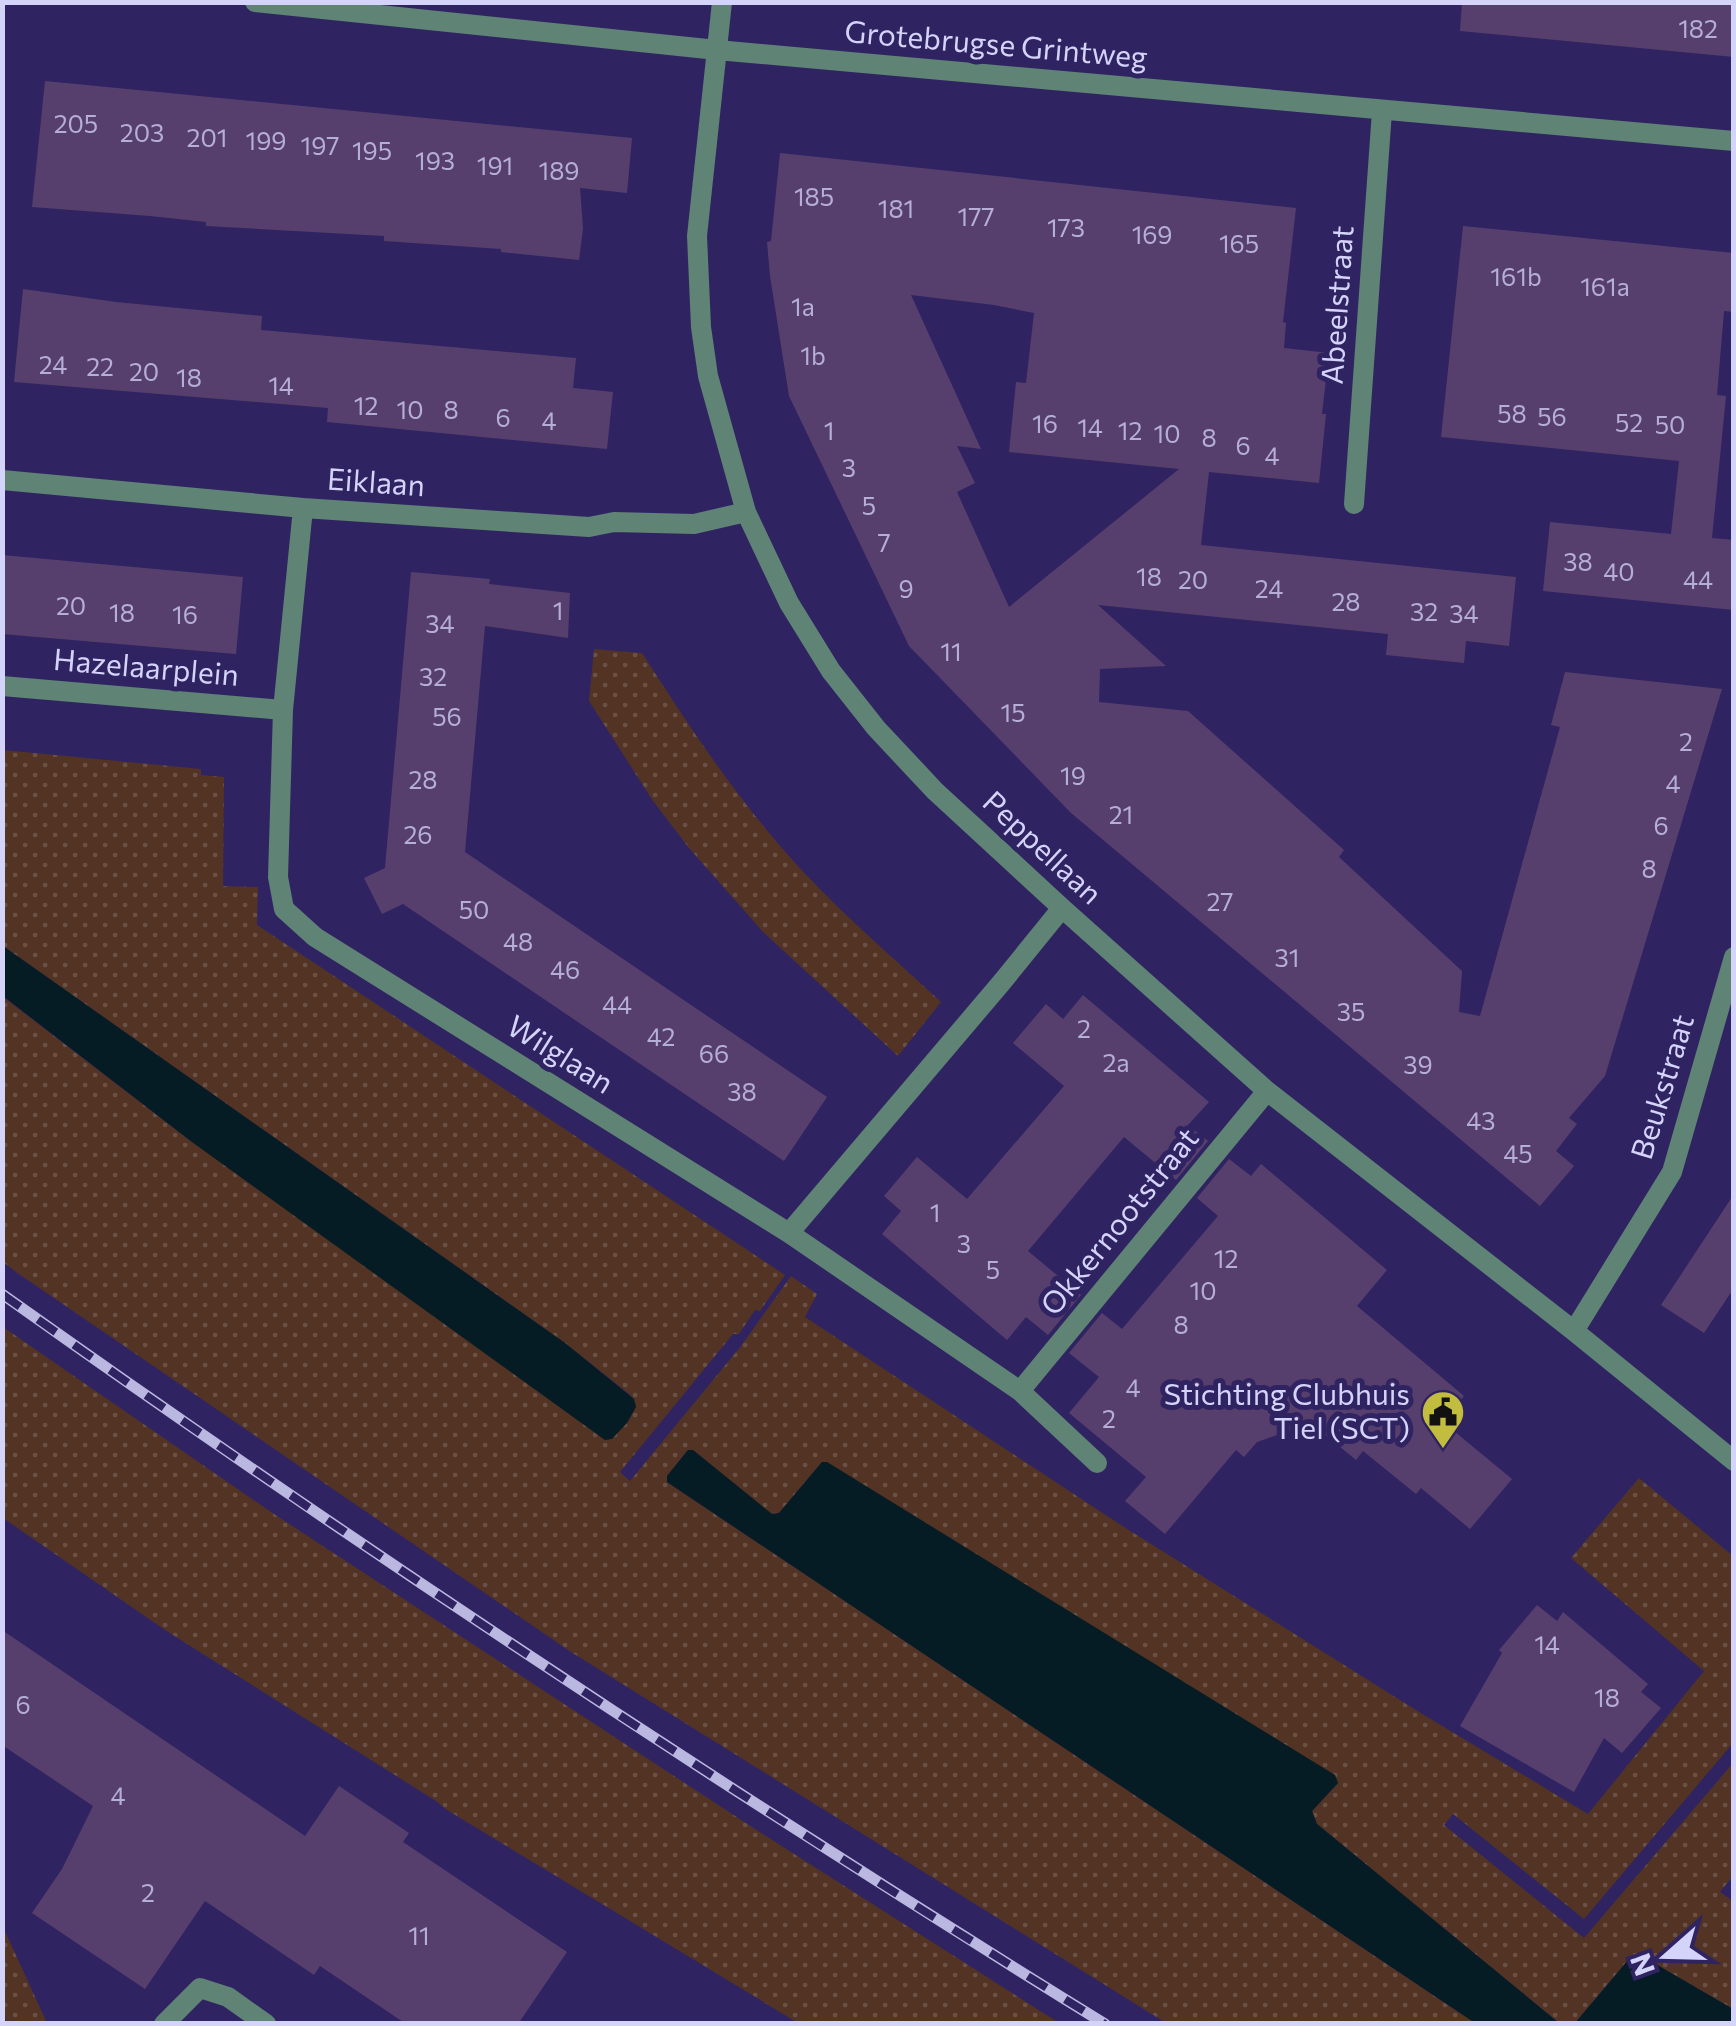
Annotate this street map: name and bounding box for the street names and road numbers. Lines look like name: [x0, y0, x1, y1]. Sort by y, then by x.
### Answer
street label: Grotebrugse Grintweg: [843, 11, 1149, 74]
street label: Abeelstraat: [1312, 224, 1360, 385]
street label: Eiklaan: [326, 459, 426, 502]
street label: Hazelaarplein: [52, 639, 240, 692]
street label: Peppellaan: [977, 782, 1111, 911]
street label: Wilglaan: [501, 1006, 621, 1100]
street label: Beukstraat: [1621, 1009, 1700, 1163]
street label: Okkernootstraat: [1031, 1119, 1205, 1322]

